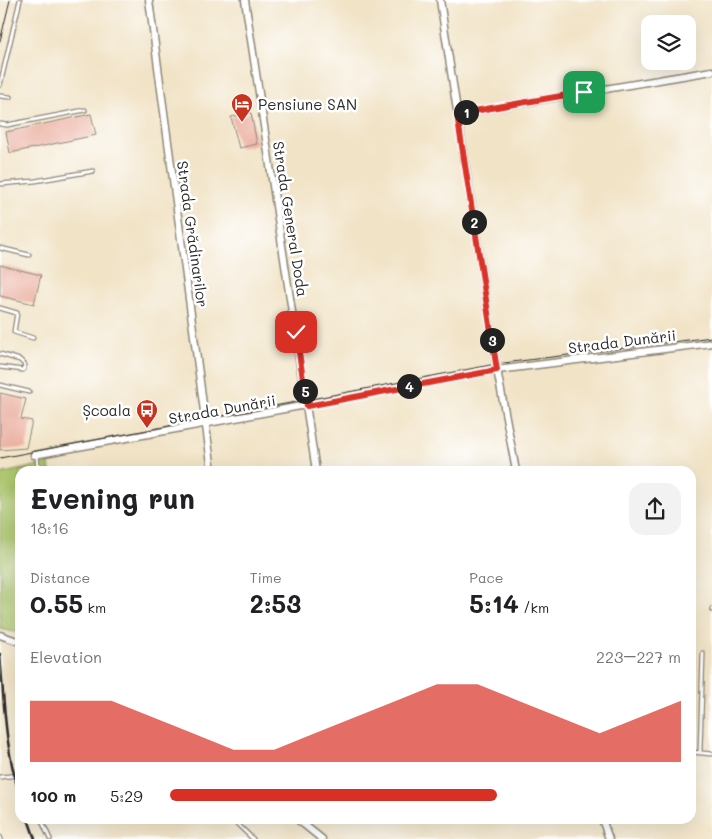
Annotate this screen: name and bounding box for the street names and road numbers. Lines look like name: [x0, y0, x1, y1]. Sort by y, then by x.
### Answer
street label: Strada General Doda: [269, 140, 313, 298]
street label: Strada Grădinarilor: [173, 160, 213, 308]
street label: Strada Dunării: [567, 324, 677, 358]
street label: Strada Dunării: [167, 390, 277, 428]

